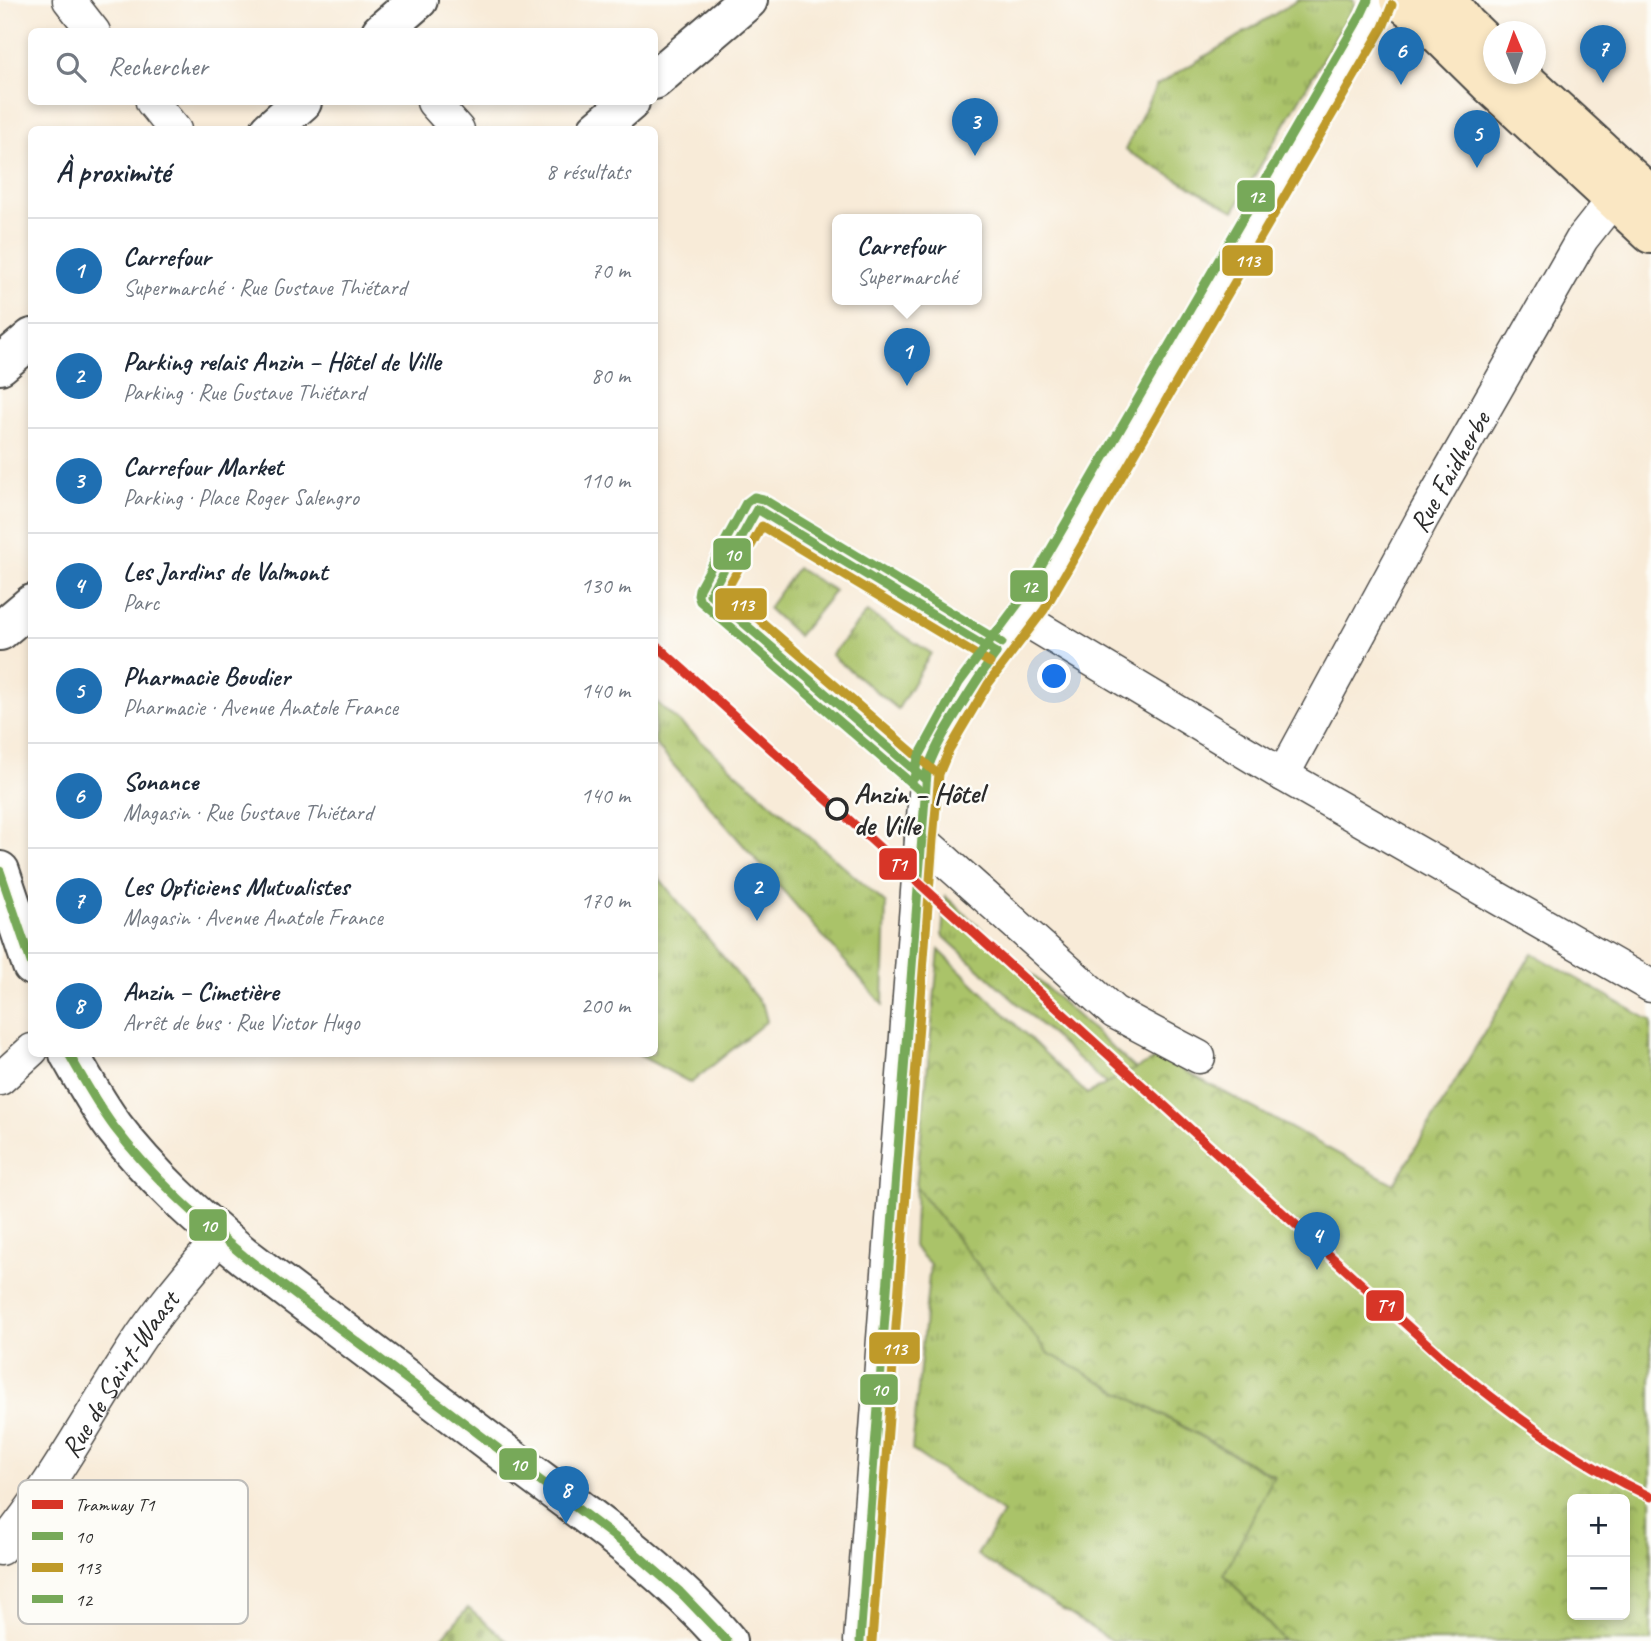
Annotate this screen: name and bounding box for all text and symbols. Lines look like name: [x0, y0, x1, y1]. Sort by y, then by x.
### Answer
north arrow: [1483, 21, 1546, 84]
pin: 7: [1580, 25, 1626, 83]
pin: 6: [1378, 27, 1424, 85]
search box: [28, 28, 658, 105]
icon: search: [52, 48, 90, 86]
text: Rechercher: [108, 50, 208, 83]
pin: 3: [952, 98, 998, 156]
pin: 5: [1454, 110, 1500, 168]
text: À proximité: [56, 153, 170, 191]
text: 8 résultats: [546, 157, 630, 186]
line badge: 12: [1236, 179, 1276, 213]
text: 12: [1247, 185, 1267, 209]
popup: [832, 214, 982, 305]
text: Carrefour: [857, 229, 944, 262]
text: Carrefour: [123, 240, 211, 273]
line badge: 113: [1221, 244, 1274, 277]
text: 113: [1234, 249, 1262, 273]
text: 1: [74, 256, 84, 285]
text: 70 m: [591, 256, 630, 285]
text: Supermarché: [857, 262, 957, 291]
text: Supermarché · Rue Gustave Thiétard: [123, 273, 406, 302]
pin: 1: [884, 328, 930, 386]
text: Parking relais Anzin – Hôtel de Ville: [123, 345, 441, 378]
text: 2: [74, 361, 84, 390]
text: 80 m: [591, 361, 630, 390]
text: Parking · Rue Gustave Thiétard: [123, 378, 366, 407]
street label: Rue Faidherbe: [1401, 403, 1499, 538]
text: Carrefour Market: [123, 450, 283, 483]
text: 3: [74, 466, 84, 495]
text: 110 m: [581, 466, 630, 495]
text: Parking · Place Roger Salengro: [123, 483, 359, 512]
line badge: 10: [712, 537, 752, 571]
text: 10: [723, 543, 743, 567]
text: Les Jardins de Valmont: [123, 555, 327, 588]
line badge: 12: [1009, 569, 1049, 603]
text: 4: [74, 571, 84, 600]
text: 130 m: [581, 571, 630, 600]
text: 12: [1020, 575, 1040, 599]
line badge: 113: [714, 587, 768, 621]
text: Parc: [123, 588, 159, 617]
text: 113: [728, 593, 756, 617]
your location: [1037, 659, 1071, 693]
text: Pharmacie Boudier: [123, 660, 290, 693]
text: 5: [74, 676, 84, 705]
text: 140 m: [581, 676, 630, 705]
text: Pharmacie · Avenue Anatole France: [123, 693, 398, 722]
text: Sonance: [123, 765, 198, 798]
place label: Anzin – Hôtel de Ville: [854, 776, 989, 843]
text: 6: [74, 781, 84, 810]
text: 140 m: [581, 781, 630, 810]
text: Magasin · Rue Gustave Thiétard: [123, 798, 373, 827]
marker: Anzin – Hôtel de Ville: [826, 798, 848, 820]
line badge: T1: [878, 847, 918, 881]
text: T1: [889, 853, 909, 877]
pin: 2: [734, 863, 780, 921]
text: Les Opticiens Mutualistes: [123, 870, 349, 903]
text: 7: [74, 886, 84, 915]
text: 170 m: [581, 886, 630, 915]
text: Magasin · Avenue Anatole France: [123, 903, 383, 932]
text: Anzin – Cimetière: [123, 975, 279, 1008]
text: 8: [74, 991, 84, 1020]
text: 200 m: [581, 991, 630, 1020]
text: Arrêt de bus · Rue Victor Hugo: [123, 1008, 360, 1037]
line badge: 10: [188, 1208, 228, 1242]
pin: 4: [1294, 1212, 1340, 1270]
text: 10: [199, 1214, 219, 1238]
street label: Rue de Saint-Waast: [53, 1282, 188, 1464]
line badge: T1: [1365, 1289, 1405, 1322]
text: T1: [1376, 1294, 1396, 1318]
line badge: 113: [868, 1331, 921, 1365]
text: 113: [881, 1337, 909, 1361]
line badge: 10: [859, 1373, 899, 1406]
text: 10: [870, 1378, 890, 1402]
line badge: 10: [498, 1447, 538, 1481]
text: 10: [509, 1453, 529, 1477]
pin: 8: [543, 1466, 589, 1524]
legend: [18, 1480, 248, 1624]
text: Tramway T1: [75, 1493, 156, 1517]
map controls: [1567, 1494, 1630, 1620]
button: +: [1567, 1494, 1630, 1557]
text: 10: [75, 1525, 94, 1549]
text: 113: [75, 1556, 102, 1580]
button: −: [1567, 1557, 1630, 1620]
text: 12: [75, 1588, 94, 1612]

